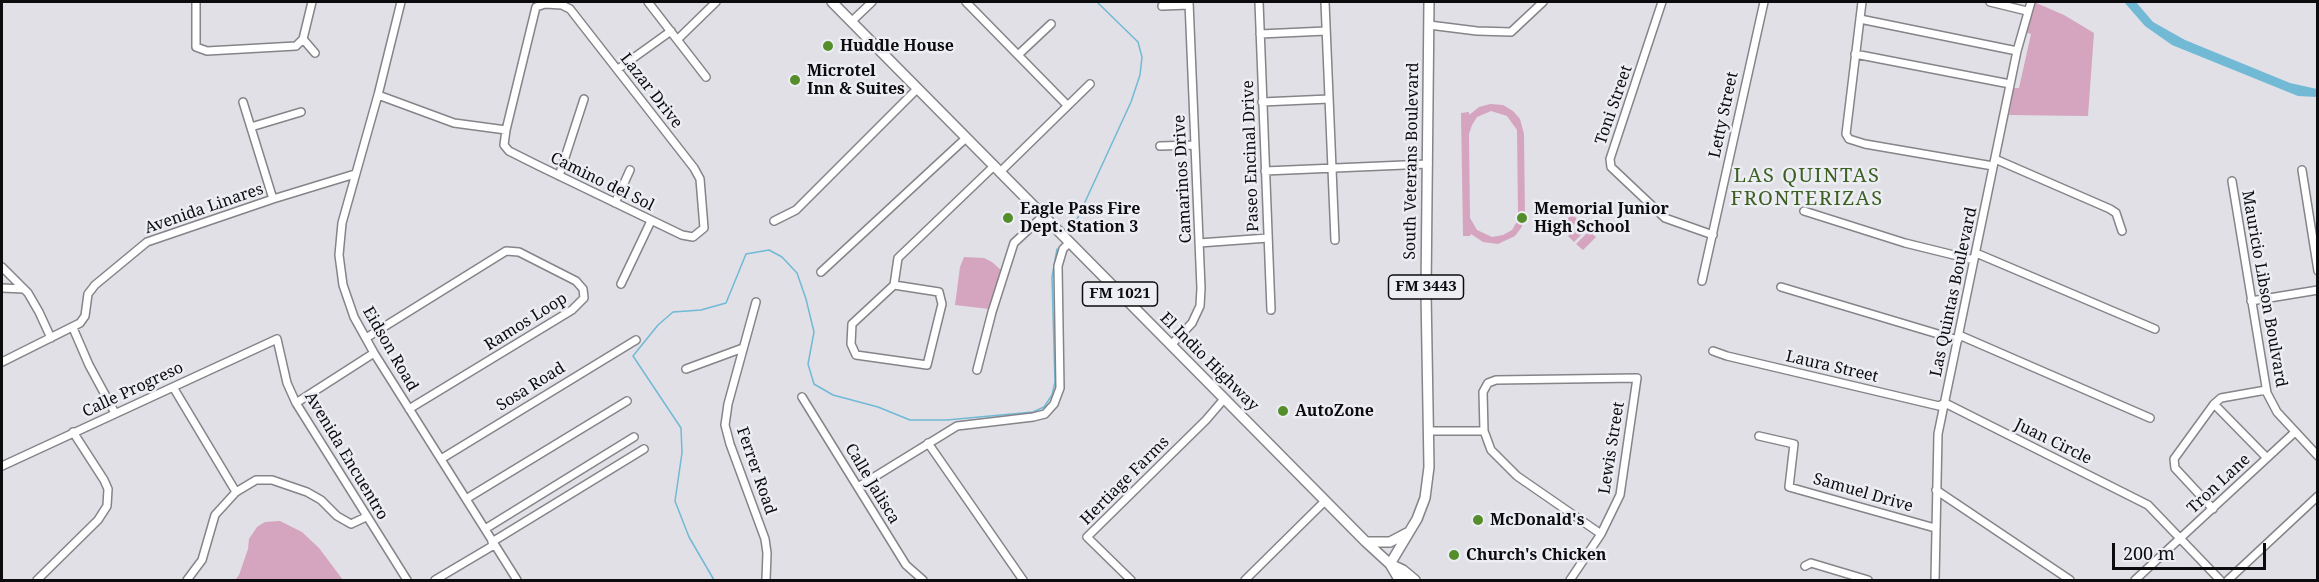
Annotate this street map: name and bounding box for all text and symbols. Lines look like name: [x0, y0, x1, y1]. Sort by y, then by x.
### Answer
place label: Huddle House: [840, 36, 954, 56]
marker: Huddle House: [821, 39, 835, 53]
street label: Lazar Drive: [616, 50, 686, 132]
place label: Microtel Inn & Suites: [807, 61, 905, 99]
street label: South Veterans Boulevard: [1401, 62, 1423, 260]
street label: Toni Street: [1591, 63, 1637, 147]
street label: Letty Street: [1706, 70, 1742, 160]
marker: Microtel Inn & Suites: [788, 73, 802, 87]
street label: Paseo Encinal Drive: [1239, 80, 1263, 232]
street label: Camarinos Drive: [1170, 114, 1196, 244]
street label: Camino del Sol: [547, 149, 657, 215]
district label: LAS QUINTAS FRONTERIZAS: [1730, 164, 1884, 211]
street label: Avenida Linares: [142, 180, 266, 238]
street label: Mauricio Libson Boulvard: [2237, 189, 2291, 389]
place label: Eagle Pass Fire Dept. Station 3: [1020, 199, 1140, 237]
place label: Memorial Junior High School: [1534, 199, 1669, 237]
street label: Las Quintas Boulevard: [1927, 205, 1981, 379]
marker: Eagle Pass Fire Dept. Station 3: [1001, 211, 1015, 225]
marker: Memorial Junior High School: [1515, 211, 1529, 225]
road number: FM 3443: [1388, 275, 1464, 299]
road number: FM 1021: [1082, 282, 1158, 306]
street label: Ramos Loop: [481, 289, 571, 355]
street label: Eidson Road: [358, 303, 422, 395]
street label: El Indio Highway: [1156, 309, 1262, 415]
street label: Laura Street: [1784, 347, 1880, 387]
street label: Calle Progreso: [80, 358, 186, 422]
street label: Sosa Road: [493, 358, 569, 416]
street label: Avenida Encuentro: [300, 388, 392, 524]
street label: Lewis Street: [1595, 400, 1629, 496]
place label: AutoZone: [1295, 401, 1374, 421]
marker: AutoZone: [1276, 404, 1290, 418]
street label: Juan Circle: [2011, 415, 2095, 469]
street label: Ferrer Road: [732, 425, 780, 517]
street label: Hertiage Farms: [1077, 433, 1173, 529]
street label: Calle Jalisca: [840, 440, 904, 528]
street label: Tron Lane: [2184, 450, 2254, 518]
street label: Samuel Drive: [1811, 470, 1915, 516]
place label: McDonald's: [1490, 510, 1584, 530]
marker: McDonald's: [1471, 513, 1485, 527]
scale bar: [2115, 531, 2270, 569]
text: 200 m: [2123, 541, 2175, 565]
place label: Church's Chicken: [1466, 545, 1607, 565]
marker: Church's Chicken: [1447, 548, 1461, 562]

